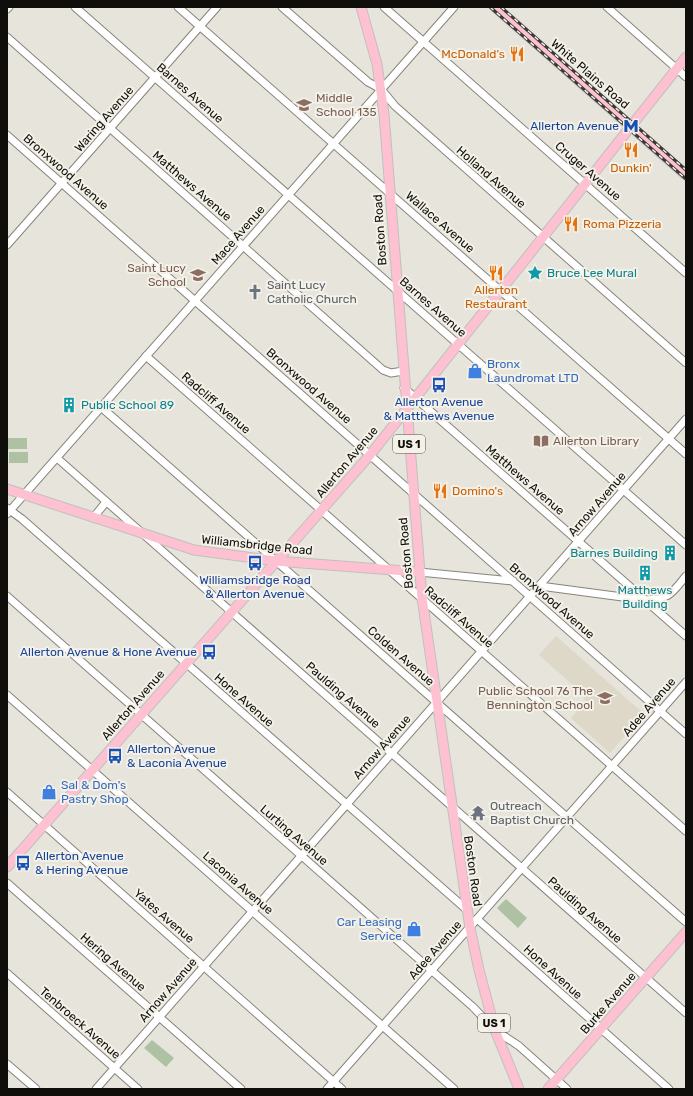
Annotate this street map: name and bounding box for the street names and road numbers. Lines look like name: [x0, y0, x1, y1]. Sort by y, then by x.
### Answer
street label: White Plains Road: [548, 36, 632, 112]
street label: Barnes Avenue: [154, 60, 226, 126]
street label: Waring Avenue: [72, 83, 137, 155]
street label: Bronxwood Avenue: [21, 131, 112, 213]
street label: Cruger Avenue: [552, 139, 624, 204]
street label: Holland Avenue: [454, 143, 529, 211]
street label: Matthews Avenue: [150, 148, 234, 224]
street label: Wallace Avenue: [403, 188, 477, 256]
street label: Boston Road: [371, 194, 389, 266]
street label: Mace Avenue: [208, 202, 268, 268]
street label: Barnes Avenue: [397, 274, 469, 340]
street label: Bronxwood Avenue: [264, 345, 355, 427]
street label: Radcliff Avenue: [179, 369, 254, 437]
street label: Allerton Avenue: [313, 423, 381, 500]
road number: US 1: [393, 435, 425, 453]
street label: Matthews Avenue: [483, 442, 567, 518]
street label: Arnow Avenue: [565, 469, 629, 539]
street label: Boston Road: [396, 517, 416, 589]
street label: Williamsbridge Road: [201, 532, 313, 558]
street label: Bronxwood Avenue: [507, 560, 598, 642]
street label: Radcliff Avenue: [422, 583, 497, 651]
street label: Colden Avenue: [365, 623, 437, 689]
street label: Paulding Avenue: [303, 659, 383, 731]
street label: Allerton Avenue: [99, 667, 168, 743]
street label: Hone Avenue: [211, 670, 277, 730]
street label: Adee Avenue: [620, 675, 678, 739]
street label: Arnow Avenue: [350, 712, 414, 782]
street label: Lurting Avenue: [257, 802, 331, 868]
street label: Boston Road: [461, 835, 485, 907]
street label: Laconia Avenue: [200, 849, 276, 917]
street label: Paulding Avenue: [545, 874, 625, 946]
street label: Yates Avenue: [131, 886, 197, 946]
street label: Adee Avenue: [406, 918, 464, 982]
street label: Hering Avenue: [78, 930, 149, 994]
street label: Hone Avenue: [521, 942, 585, 1002]
street label: Arnow Avenue: [136, 955, 200, 1025]
street label: Burke Avenue: [577, 969, 639, 1037]
street label: Tenbroeck Avenue: [37, 984, 123, 1062]
road number: US 1: [478, 1014, 510, 1032]

